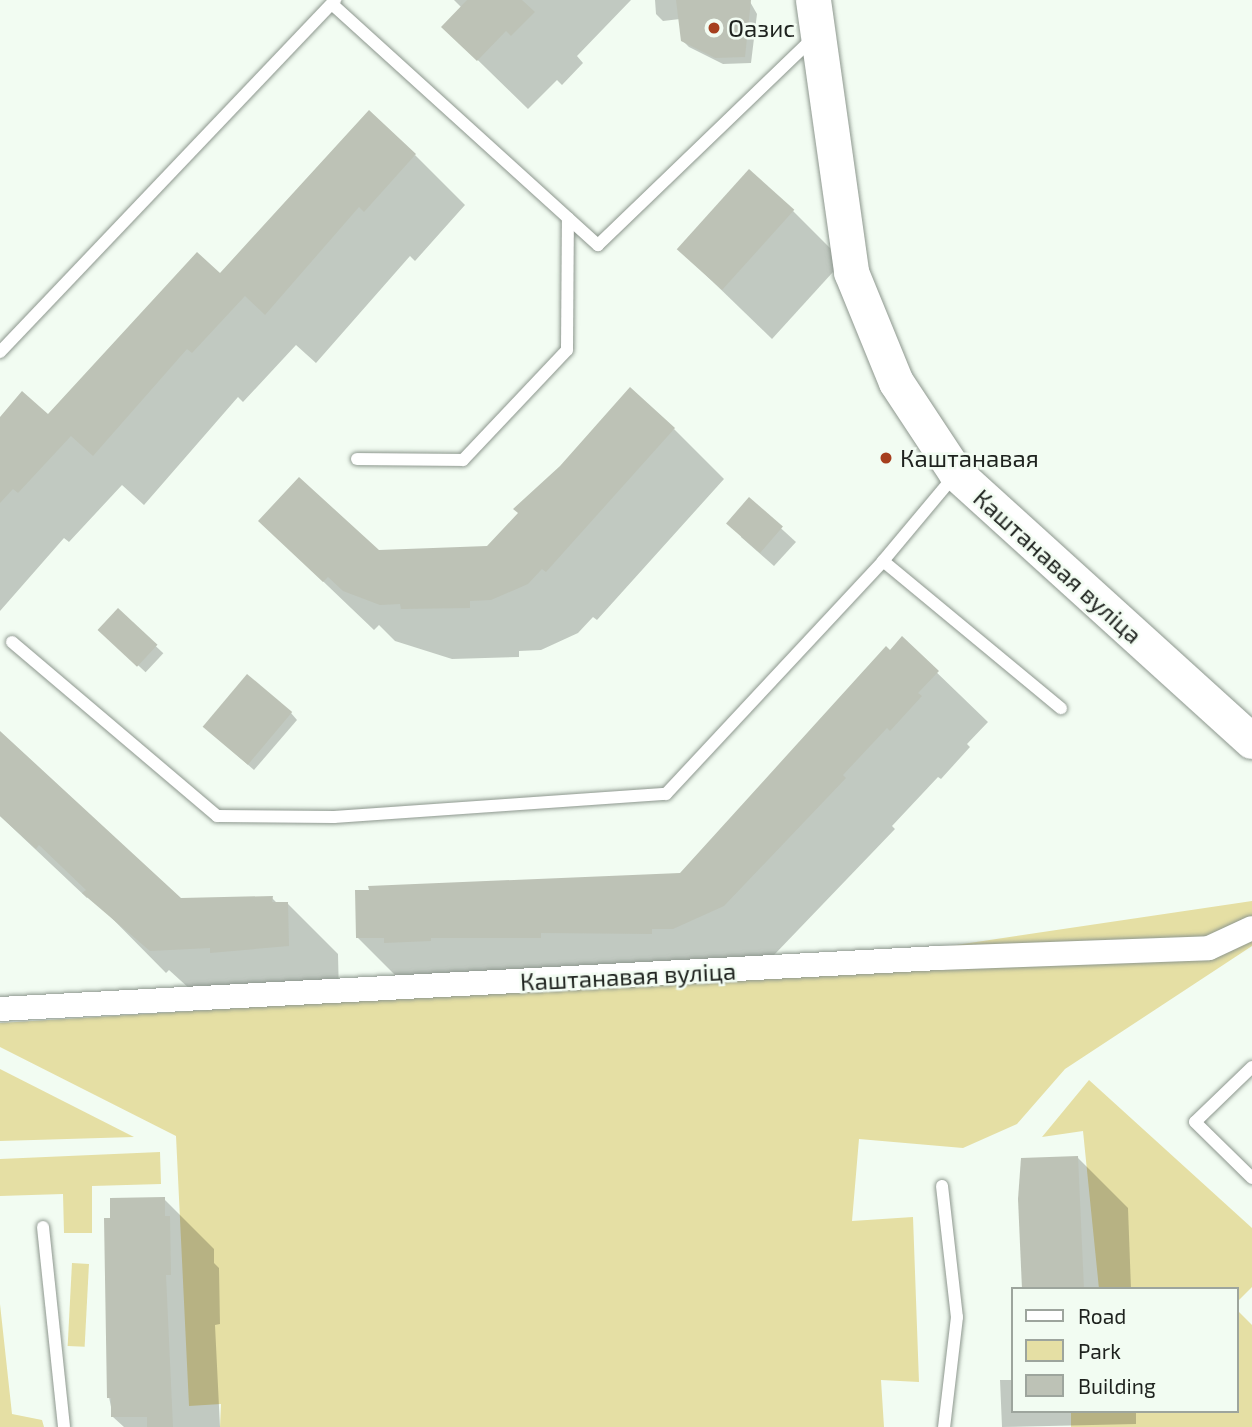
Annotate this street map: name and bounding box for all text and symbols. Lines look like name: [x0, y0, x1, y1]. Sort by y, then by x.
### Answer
place label: Оазис: [728, 14, 795, 42]
marker: Оазис: [706, 20, 722, 36]
place label: Каштанавая: [900, 444, 1039, 472]
marker: Каштанавая: [878, 450, 894, 466]
street label: Каштанавая вуліца: [968, 483, 1148, 649]
street label: Каштанавая вуліца: [519, 956, 737, 996]
legend: [1010, 1287, 1238, 1413]
text: Road: [1078, 1303, 1126, 1328]
text: Park: [1078, 1338, 1121, 1363]
text: Building: [1078, 1373, 1156, 1398]

